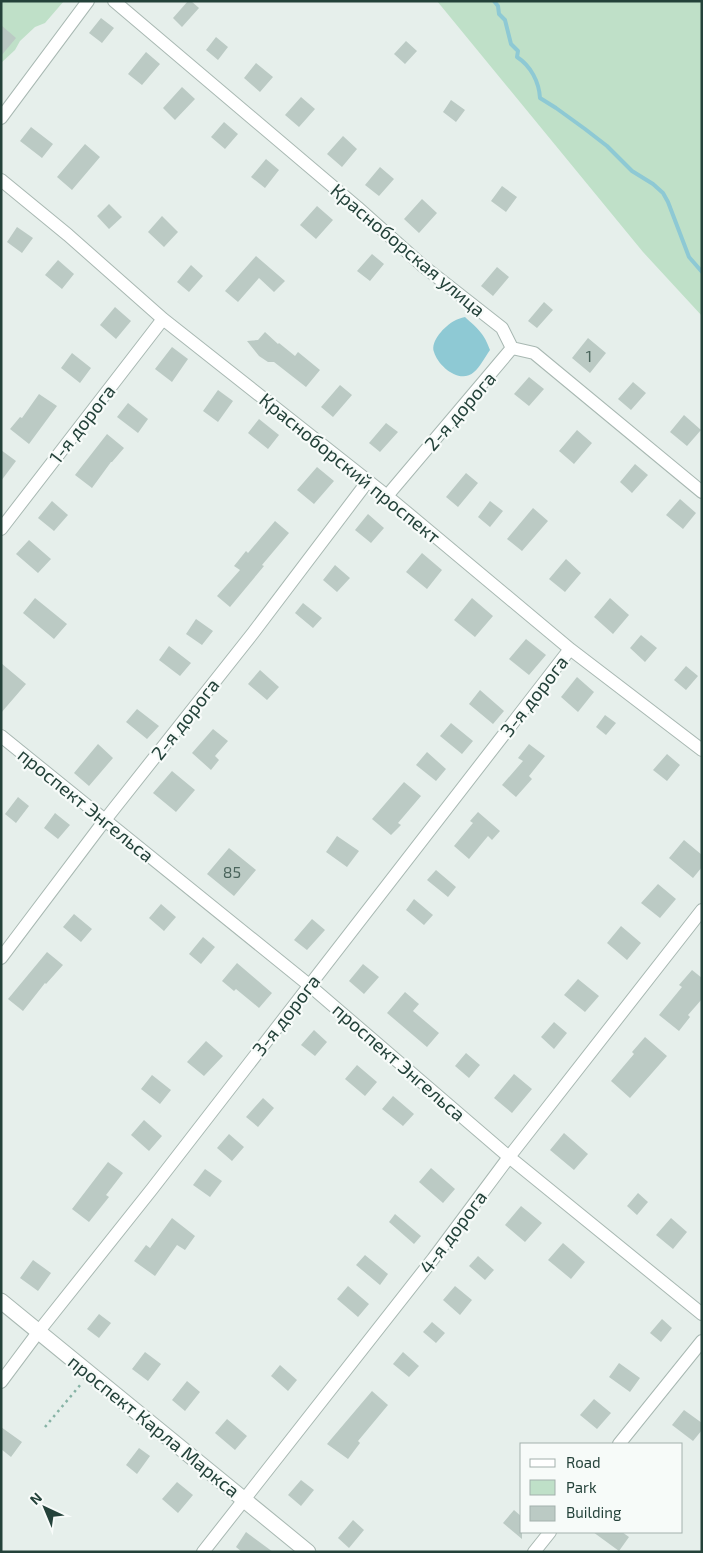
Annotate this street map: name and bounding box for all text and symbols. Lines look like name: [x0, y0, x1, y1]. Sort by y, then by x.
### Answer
street label: Красноборская улица: [326, 178, 490, 322]
house number: 1: [586, 346, 592, 365]
street label: 2-я дорога: [419, 367, 500, 455]
street label: 1-я дорога: [44, 380, 120, 468]
street label: Красноборский проспект: [255, 388, 445, 548]
street label: 3-я дорога: [495, 650, 572, 741]
street label: 2-я дорога: [146, 673, 223, 764]
street label: проспект Энгельса: [14, 743, 159, 867]
house number: 85: [223, 862, 241, 881]
street label: 3-я дорога: [247, 969, 324, 1060]
street label: проспект Энгельса: [328, 998, 470, 1126]
street label: 4-я дорога: [414, 1186, 491, 1278]
street label: проспект Карла Маркса: [64, 1349, 245, 1502]
legend: [520, 1443, 683, 1533]
text: Road: [566, 1453, 601, 1471]
text: Park: [566, 1478, 597, 1496]
north arrow: [20, 1483, 70, 1533]
text: N: [26, 1489, 45, 1508]
text: Building: [566, 1503, 622, 1521]

